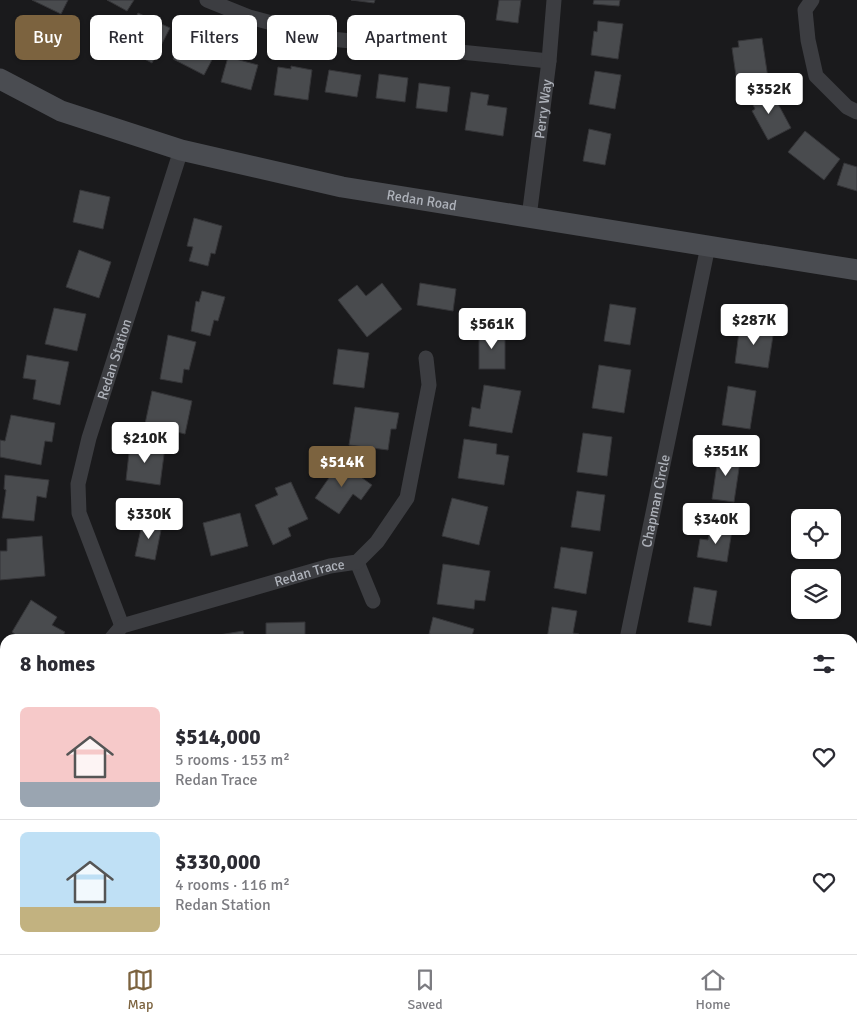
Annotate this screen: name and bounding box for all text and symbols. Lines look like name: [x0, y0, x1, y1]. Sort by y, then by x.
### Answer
chip: Buy: [15, 15, 80, 60]
chip: Rent: [90, 15, 162, 60]
chip: Filters: [172, 15, 257, 60]
chip: New: [267, 15, 337, 60]
chip: Apartment: [347, 15, 465, 60]
pin: $352K: [734, 72, 804, 115]
street label: Perry Way: [531, 78, 556, 140]
text: $352K: [747, 79, 791, 99]
street label: Redan Road: [385, 186, 458, 214]
pin: $287K: [719, 304, 789, 346]
pin: $561K: [457, 308, 527, 350]
text: $287K: [732, 310, 776, 330]
text: $561K: [470, 314, 514, 334]
street label: Redan Station: [94, 317, 136, 402]
pin: $210K: [110, 422, 180, 464]
text: $210K: [123, 428, 167, 448]
pin: $351K: [691, 434, 761, 477]
text: $351K: [704, 441, 748, 461]
pin: $514K: [307, 446, 377, 488]
text: $514K: [320, 452, 364, 472]
street label: Chapman Circle: [638, 453, 674, 549]
pin: $330K: [114, 498, 184, 540]
pin: $340K: [681, 502, 751, 545]
text: $330K: [127, 504, 171, 524]
text: $340K: [694, 509, 738, 529]
map controls: [791, 509, 841, 619]
button: locate: [791, 509, 841, 559]
street label: Redan Trace: [272, 556, 346, 591]
button: layers: [791, 569, 841, 619]
icon: filters: [810, 650, 838, 678]
text: 8 homes: [20, 651, 95, 677]
text: $514,000: [175, 724, 261, 750]
icon: home: [60, 727, 120, 787]
icon: heart: [810, 743, 838, 771]
text: 5 rooms · 153 m²: [175, 750, 290, 770]
text: Redan Trace: [175, 770, 258, 790]
text: $330,000: [175, 849, 261, 875]
icon: home: [60, 852, 120, 912]
icon: heart: [810, 868, 838, 896]
text: 4 rooms · 116 m²: [175, 875, 290, 895]
text: Redan Station: [175, 895, 271, 915]
tab: Map: [126, 966, 154, 1013]
tab: Saved: [407, 966, 443, 1013]
tab: Home: [696, 966, 731, 1013]

